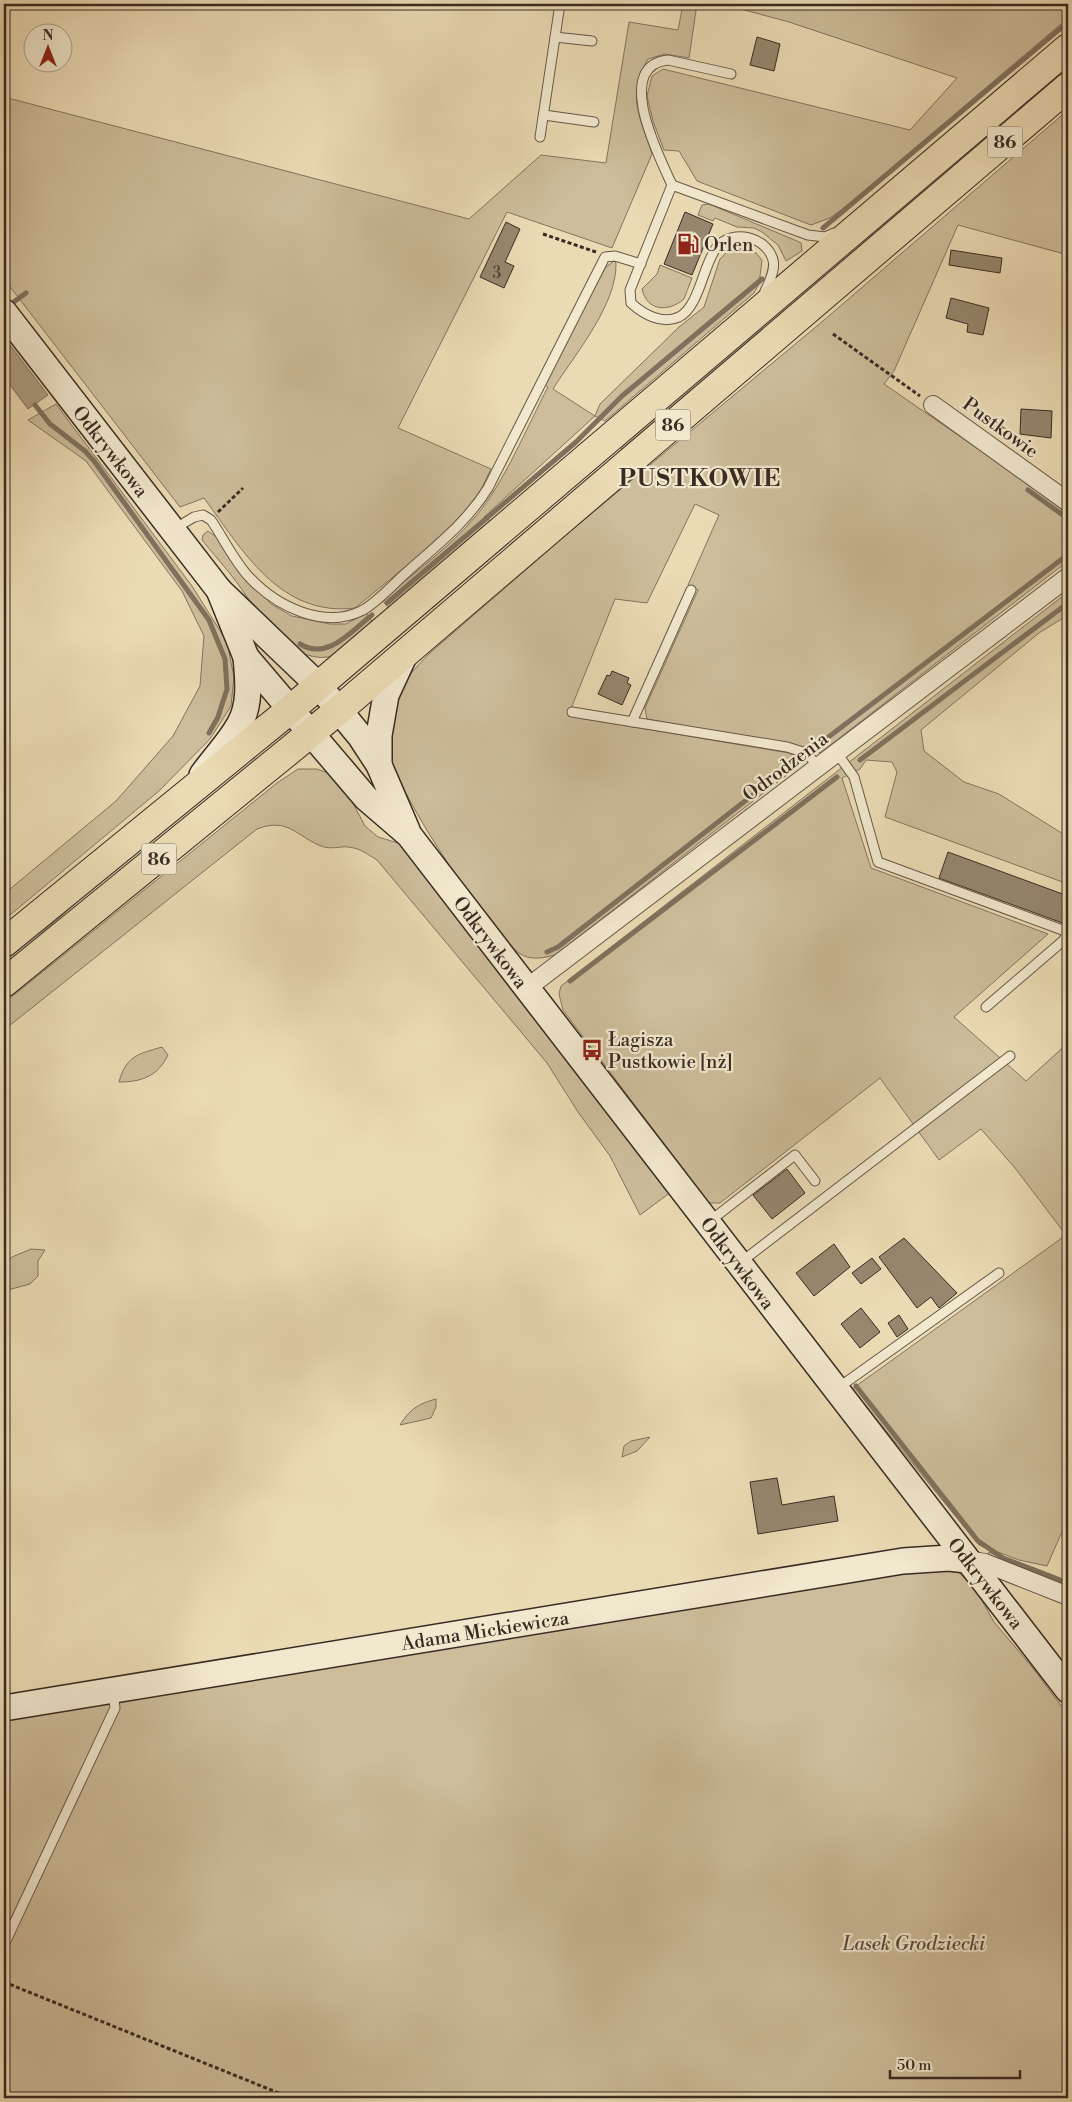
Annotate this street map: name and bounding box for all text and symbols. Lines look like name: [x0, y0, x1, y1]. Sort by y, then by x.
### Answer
north arrow: [22, 22, 72, 72]
text: N: [42, 27, 54, 45]
road number: 86: [988, 126, 1022, 158]
fuel station icon: Orlen: [675, 231, 701, 257]
place label: Orlen: [704, 233, 753, 257]
house number: 3: [493, 263, 502, 283]
street label: Pustkowie: [958, 392, 1043, 463]
street label: Odkrywkowa: [67, 401, 154, 502]
road number: 86: [656, 410, 690, 440]
district label: PUSTKOWIE: [619, 464, 781, 494]
street label: Odrodzenia: [738, 727, 833, 807]
road number: 86: [142, 844, 176, 874]
street label: Odkrywkowa: [448, 892, 533, 994]
place label: Łagisza Pustkowie [nż]: [608, 1028, 733, 1074]
bus stop icon: Łagisza Pustkowie [nż]: [579, 1037, 605, 1063]
street label: Odkrywkowa: [695, 1213, 780, 1315]
street label: Odkrywkowa: [942, 1533, 1029, 1634]
street label: Adama Mickiewicza: [399, 1606, 571, 1656]
park label: Lasek Grodziecki: [842, 1932, 985, 1956]
scale bar: [890, 2047, 1020, 2079]
text: 50 m: [897, 2056, 931, 2075]

